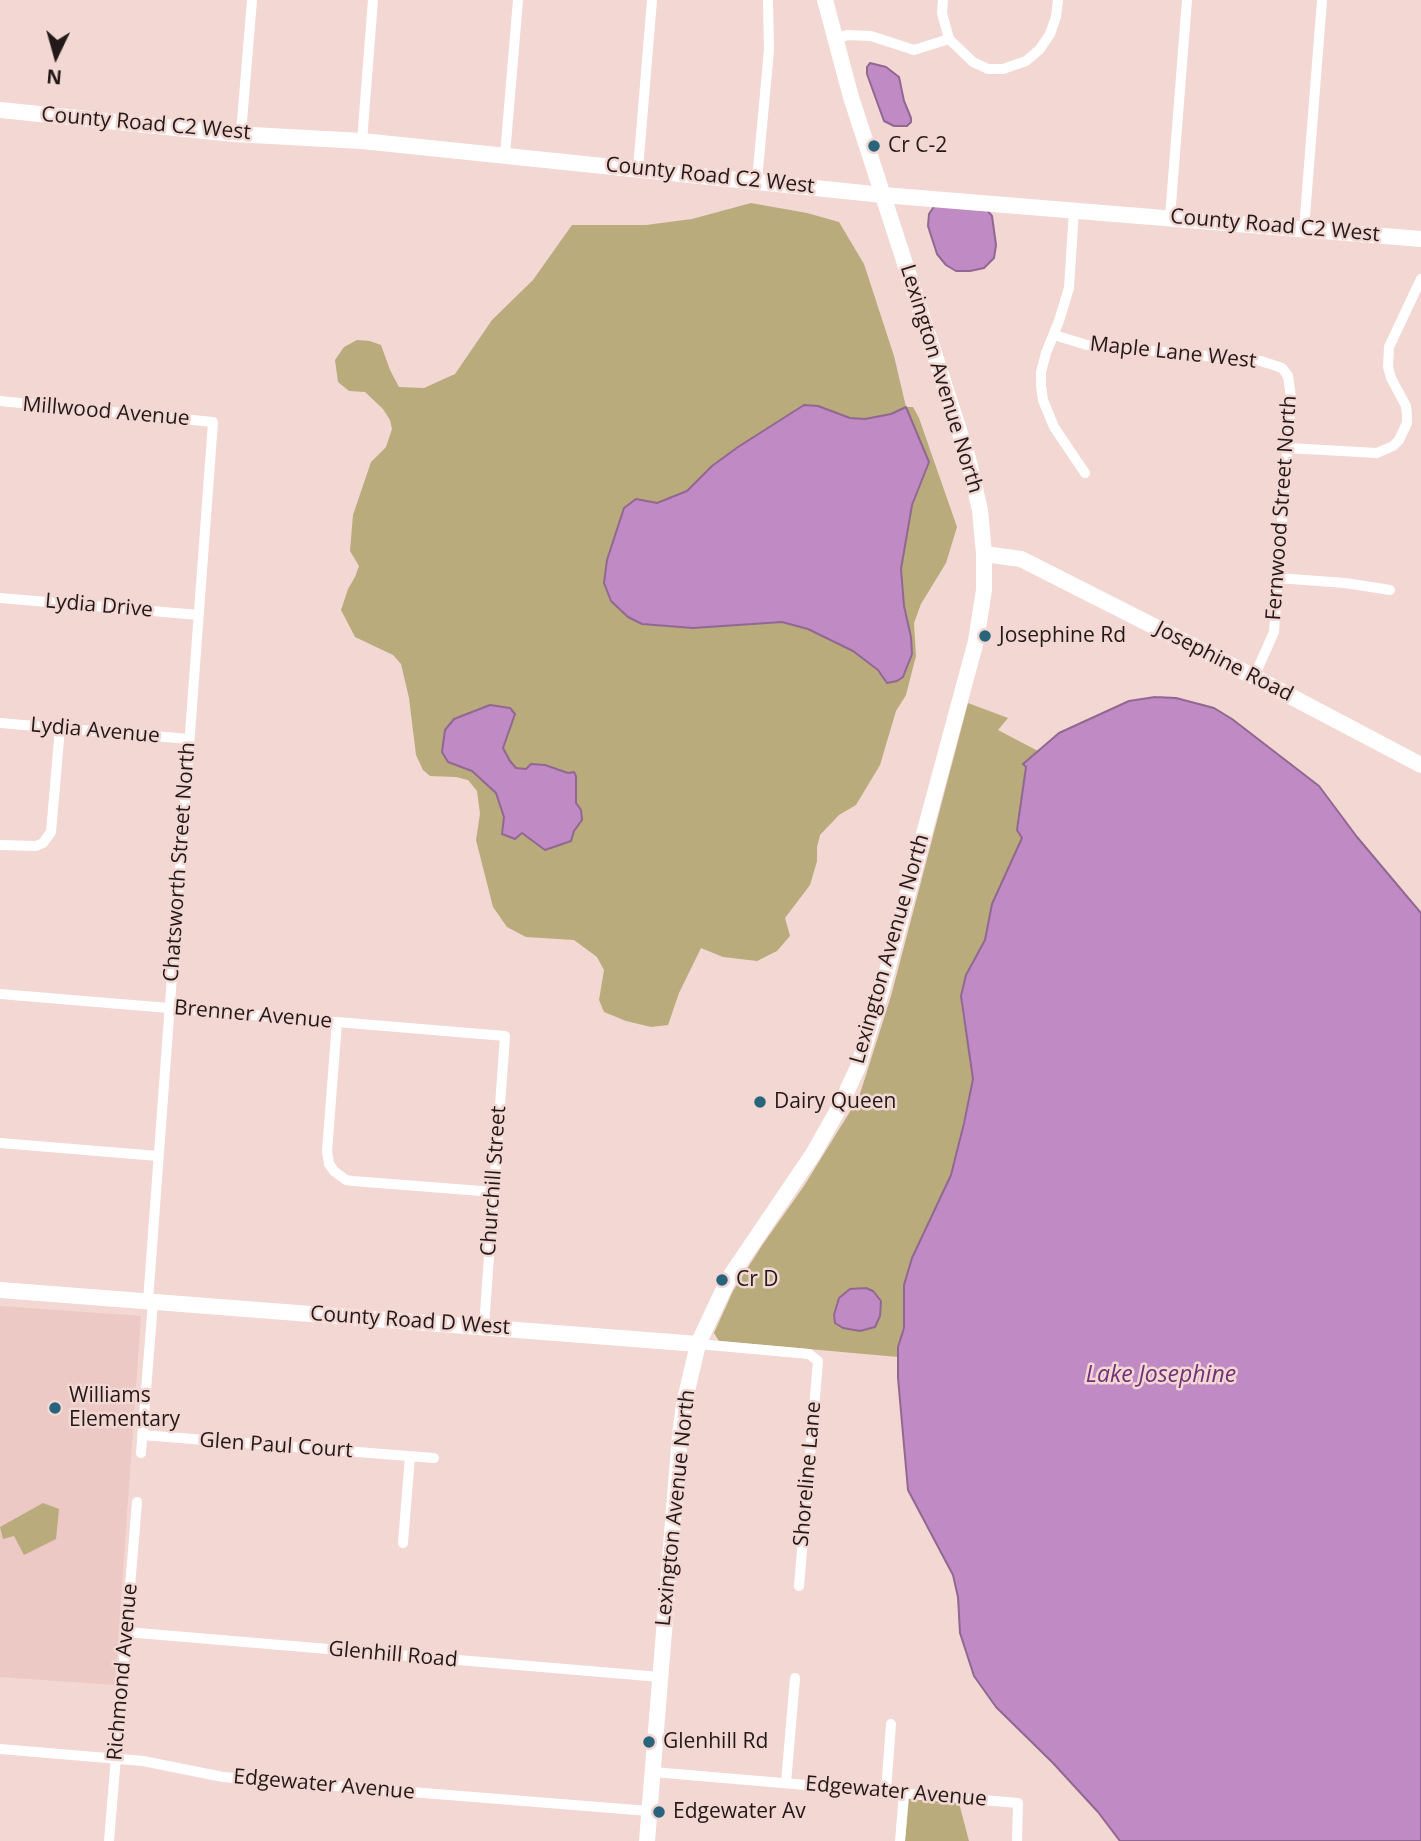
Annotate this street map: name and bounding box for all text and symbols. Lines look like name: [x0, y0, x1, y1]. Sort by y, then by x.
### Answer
north arrow: [21, 21, 91, 91]
text: N: [45, 63, 63, 91]
street label: County Road C2 West: [40, 102, 252, 146]
place label: Cr C-2: [888, 133, 947, 159]
marker: Cr C-2: [866, 138, 882, 154]
street label: County Road C2 West: [604, 152, 816, 200]
street label: County Road C2 West: [1169, 204, 1381, 248]
street label: Lexington Avenue North: [894, 262, 988, 496]
street label: Maple Lane West: [1088, 332, 1258, 374]
street label: Millwood Avenue: [21, 392, 191, 432]
street label: Fernwood Street North: [1262, 395, 1302, 621]
street label: Lydia Drive: [44, 589, 154, 623]
street label: Josephine Road: [1151, 616, 1297, 708]
place label: Josephine Rd: [999, 623, 1126, 649]
marker: Josephine Rd: [977, 628, 993, 644]
street label: Lydia Avenue: [29, 713, 161, 749]
street label: Chatsworth Street North: [159, 741, 201, 983]
street label: Lexington Avenue North: [845, 831, 935, 1067]
street label: Brenner Avenue: [173, 996, 333, 1034]
place label: Dairy Queen: [774, 1089, 896, 1115]
marker: Dairy Queen: [752, 1094, 768, 1110]
street label: Churchill Street: [476, 1105, 512, 1257]
place label: Cr D: [736, 1267, 779, 1293]
marker: Cr D: [714, 1272, 730, 1288]
street label: County Road D West: [309, 1301, 511, 1341]
water label: Lake Josephine: [1086, 1361, 1236, 1389]
place label: Williams Elementary: [69, 1383, 180, 1433]
street label: Lexington Avenue North: [651, 1388, 701, 1628]
marker: Williams Elementary: [47, 1400, 63, 1416]
street label: Shoreline Lane: [789, 1400, 827, 1548]
street label: Glen Paul Court: [199, 1428, 353, 1464]
street label: Richmond Avenue: [103, 1582, 143, 1762]
street label: Glenhill Road: [327, 1637, 459, 1673]
place label: Glenhill Rd: [663, 1729, 768, 1755]
marker: Glenhill Rd: [641, 1734, 657, 1750]
street label: Edgewater Avenue: [232, 1765, 416, 1805]
street label: Edgewater Avenue: [804, 1772, 988, 1812]
place label: Edgewater Av: [673, 1799, 806, 1825]
marker: Edgewater Av: [651, 1804, 667, 1820]

